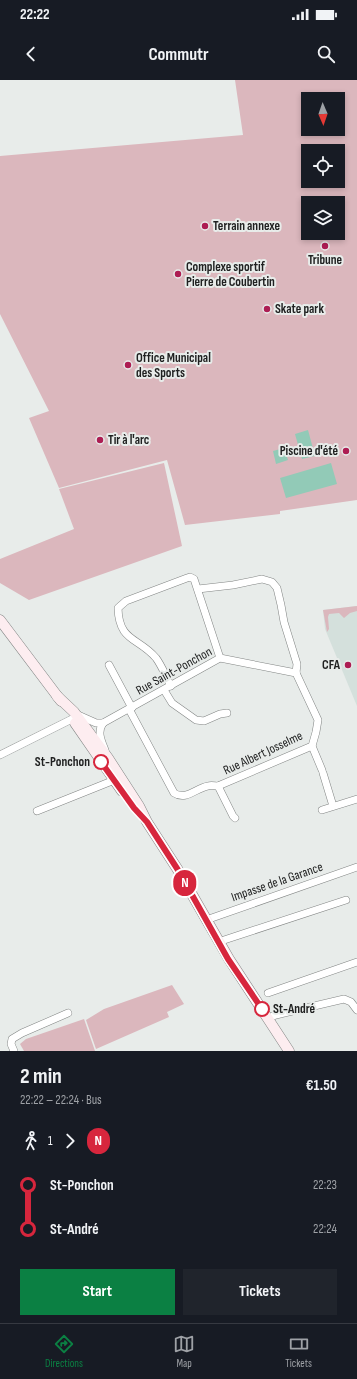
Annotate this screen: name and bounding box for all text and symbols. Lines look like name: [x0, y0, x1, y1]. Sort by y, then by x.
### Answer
text: 22:22: [20, 5, 50, 24]
icon: back: [20, 43, 42, 65]
icon: search: [315, 43, 337, 65]
text: Commutr: [148, 44, 209, 65]
north arrow: [301, 92, 345, 136]
map controls: [301, 92, 345, 240]
button: locate: [301, 144, 345, 188]
button: layers: [301, 196, 345, 240]
place label: Terrain annexe: [213, 218, 281, 234]
marker: Terrain annexe: [200, 221, 210, 231]
marker: Tribune: [320, 241, 330, 251]
place label: Tribune: [308, 252, 343, 268]
place label: Complexe sportif Pierre de Coubertin: [186, 259, 275, 290]
marker: Complexe sportif Pierre de Coubertin: [173, 269, 183, 279]
place label: Skate park: [275, 301, 324, 317]
marker: Skate park: [262, 304, 272, 314]
place label: Office Municipal des Sports: [136, 350, 211, 381]
marker: Office Municipal des Sports: [123, 360, 133, 370]
place label: Tir à l'arc: [108, 432, 150, 448]
marker: Tir à l'arc: [95, 435, 105, 445]
place label: Piscine d'été: [280, 443, 338, 459]
marker: Piscine d'été: [341, 446, 351, 456]
street label: Rue Saint-Ponchon: [133, 644, 215, 698]
place label: CFA: [322, 657, 341, 673]
marker: CFA: [343, 660, 353, 670]
street label: Rue Albert Josselme: [221, 728, 305, 778]
place label: St-Ponchon: [35, 754, 90, 770]
marker: St-Ponchon: [93, 754, 109, 770]
street label: Impasse de la Garance: [229, 859, 325, 905]
line badge: N: [172, 870, 198, 896]
text: N: [181, 874, 189, 891]
marker: St-André: [254, 1001, 270, 1017]
place label: St-André: [273, 1001, 316, 1017]
text: 2 min: [20, 1063, 62, 1090]
text: €1.50: [306, 1076, 337, 1095]
text: 22:22 – 22:24 · Bus: [20, 1092, 102, 1108]
icon: walk: [20, 1130, 42, 1152]
icon: forward: [59, 1130, 81, 1152]
text: N: [95, 1132, 102, 1149]
text: 1: [48, 1133, 53, 1149]
text: St-Ponchon: [50, 1176, 114, 1195]
text: 22:23: [313, 1177, 337, 1193]
text: St-André: [50, 1220, 99, 1239]
text: 22:24: [313, 1221, 337, 1237]
button: Start: [20, 1269, 175, 1315]
button: Tickets: [183, 1269, 337, 1315]
tab: Directions: [45, 1333, 83, 1370]
tab: Map: [173, 1333, 195, 1370]
tab: Tickets: [285, 1333, 312, 1370]

